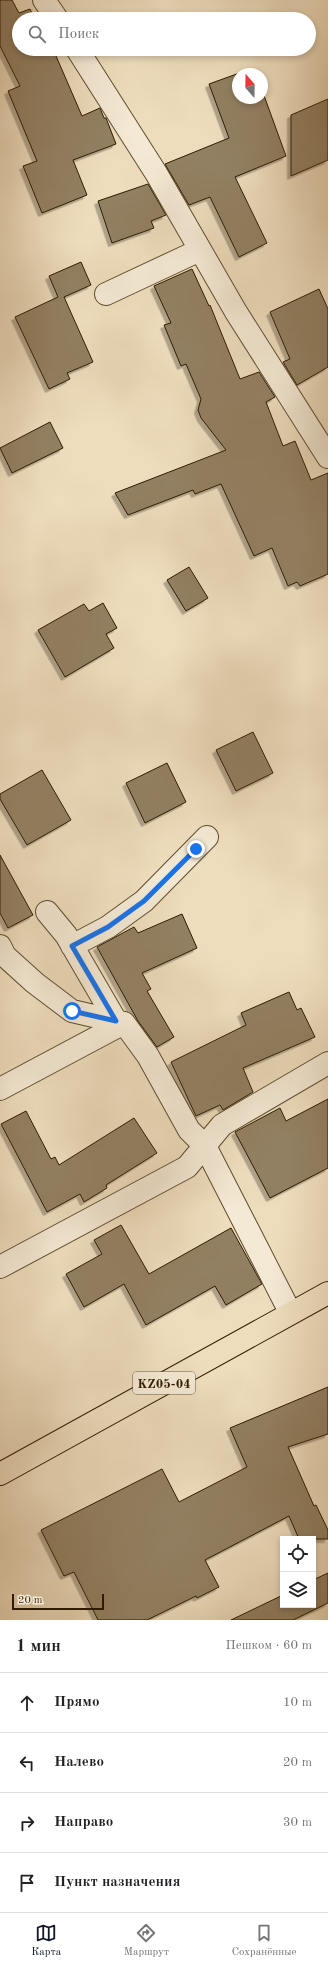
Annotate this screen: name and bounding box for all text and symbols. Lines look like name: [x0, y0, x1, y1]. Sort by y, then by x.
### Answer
search box: [12, 12, 316, 56]
icon: search: [26, 23, 48, 45]
text: Поиск: [58, 27, 99, 42]
north arrow: [232, 68, 268, 104]
route end: [187, 840, 205, 858]
route start: [63, 1002, 81, 1020]
road number: KZ05-04: [133, 1372, 195, 1394]
map controls: [280, 1536, 316, 1608]
button: locate: [280, 1536, 316, 1572]
button: layers: [280, 1572, 316, 1608]
scale bar: [12, 1592, 104, 1611]
text: 20 m: [18, 1595, 43, 1606]
text: 1 мин: [16, 1638, 61, 1655]
text: Пешком · 60 m: [225, 1639, 312, 1652]
icon: ahead: [16, 1692, 38, 1714]
text: Прямо: [54, 1695, 100, 1710]
text: 10 m: [283, 1696, 312, 1709]
icon: left: [16, 1752, 38, 1774]
text: Налево: [54, 1755, 104, 1770]
text: 20 m: [283, 1756, 312, 1769]
icon: right: [16, 1812, 38, 1834]
text: Направо: [54, 1815, 113, 1830]
text: 30 m: [283, 1816, 312, 1829]
icon: arrive: [16, 1872, 38, 1894]
text: Пункт назначения: [54, 1875, 181, 1890]
tab: Карта: [31, 1922, 61, 1960]
tab: Маршрут: [124, 1922, 169, 1960]
tab: Сохранённые: [232, 1922, 297, 1960]

